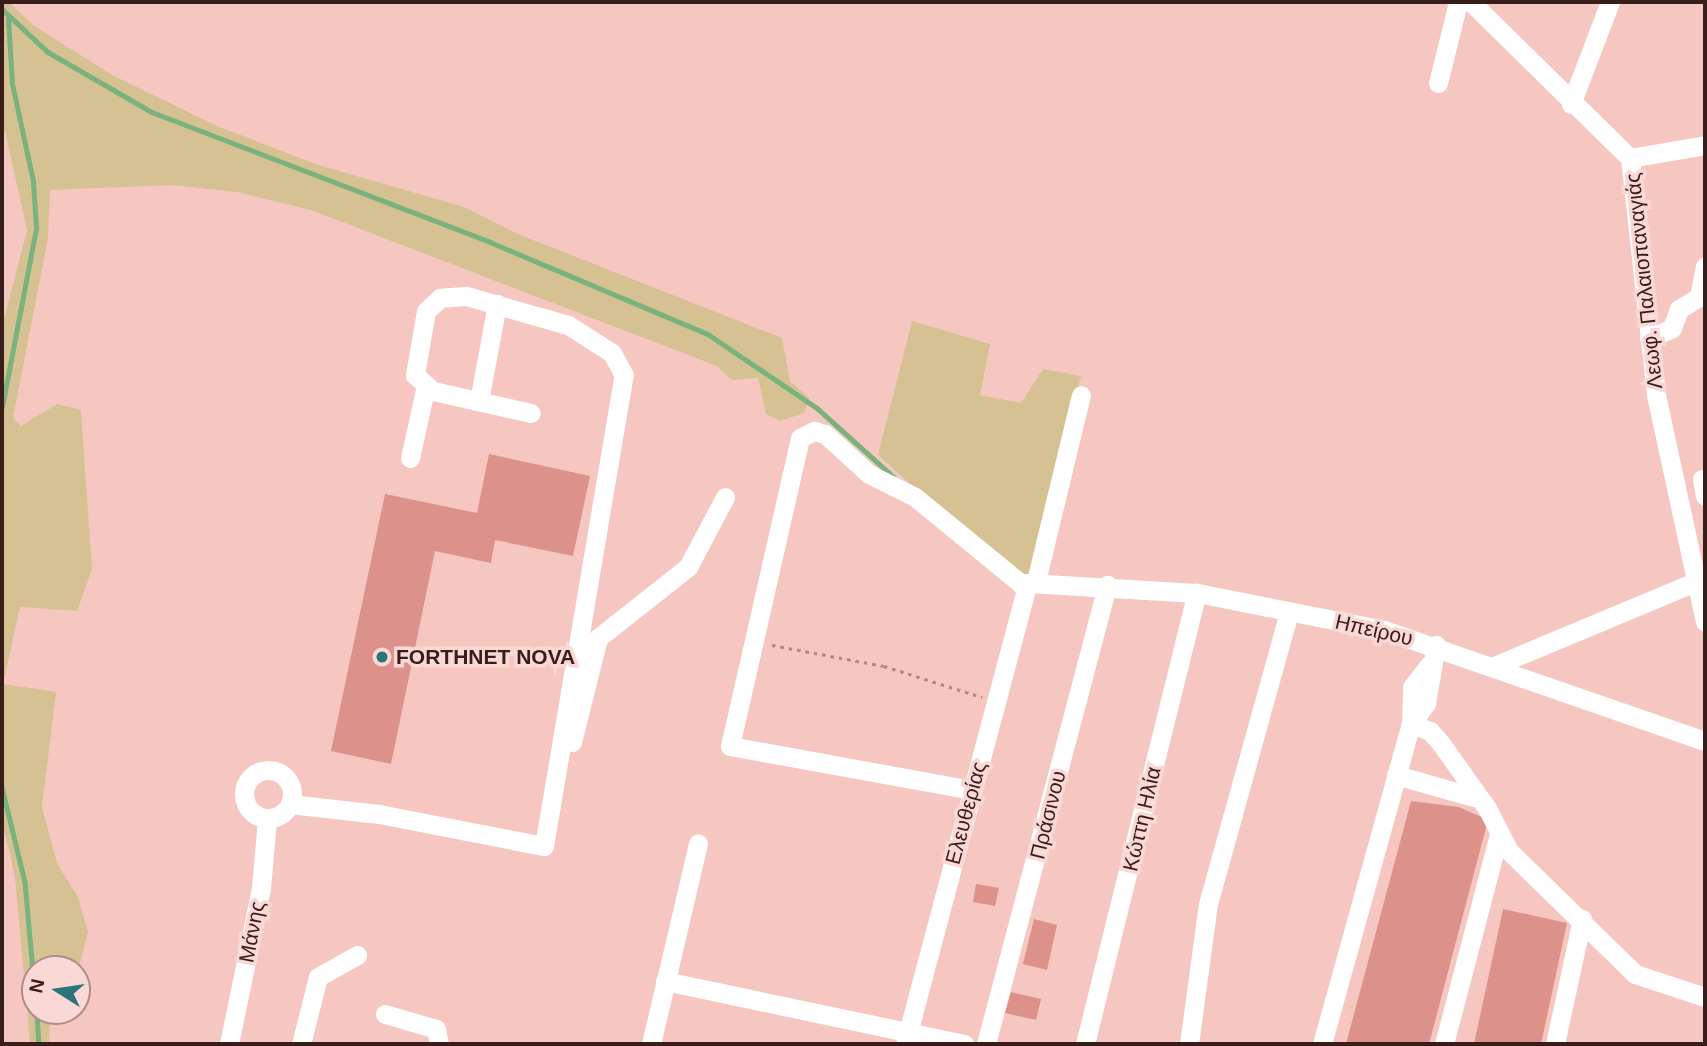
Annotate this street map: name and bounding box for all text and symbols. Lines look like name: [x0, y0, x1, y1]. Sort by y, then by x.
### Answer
street label: Λεωφ. Παλαιοπαναγιάς: [1620, 172, 1668, 390]
street label: Ηπείρου: [1333, 609, 1415, 651]
place label: FORTHNET NOVA: [396, 644, 575, 670]
marker: FORTHNET NOVA: [374, 649, 390, 665]
street label: Ελευθερίας: [940, 759, 992, 867]
street label: Κώττη Ηλία: [1118, 764, 1166, 874]
street label: Πράσινου: [1025, 768, 1071, 862]
street label: Μάνης: [234, 899, 270, 965]
north arrow: [21, 955, 91, 1025]
text: N: [25, 977, 49, 995]

